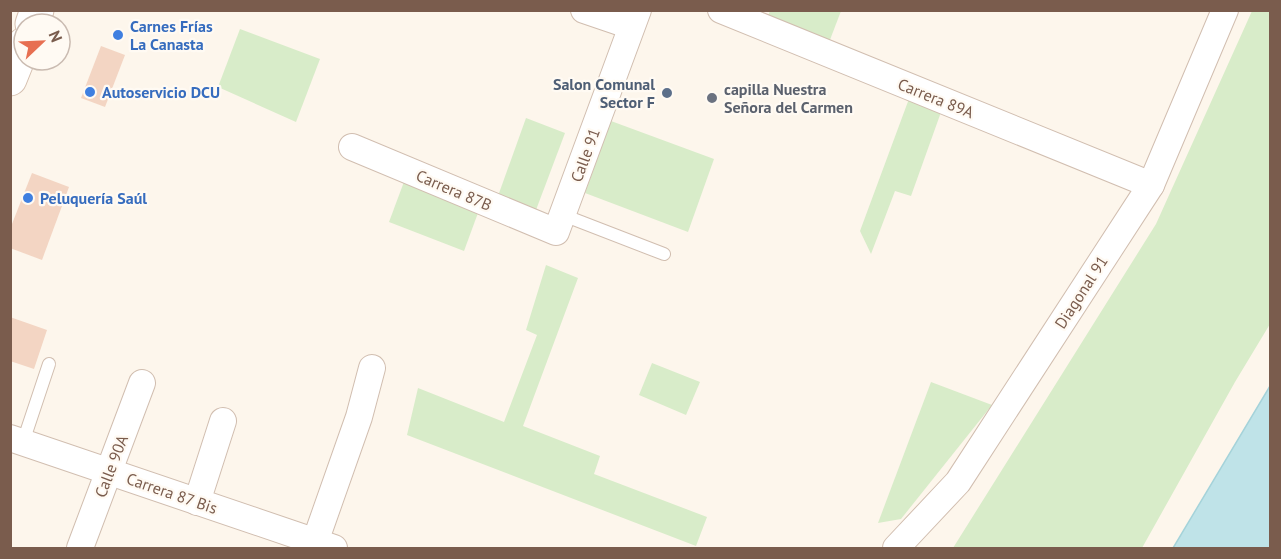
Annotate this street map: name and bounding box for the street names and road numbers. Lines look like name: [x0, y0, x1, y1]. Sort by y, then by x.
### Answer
street label: Carrera 89A: [895, 74, 978, 123]
street label: Calle 91: [566, 125, 604, 185]
street label: Carrera 87B: [413, 165, 495, 215]
street label: Diagonal 91: [1050, 252, 1112, 332]
street label: Calle 90A: [90, 431, 132, 500]
street label: Carrera 87 Bis: [124, 468, 220, 518]

